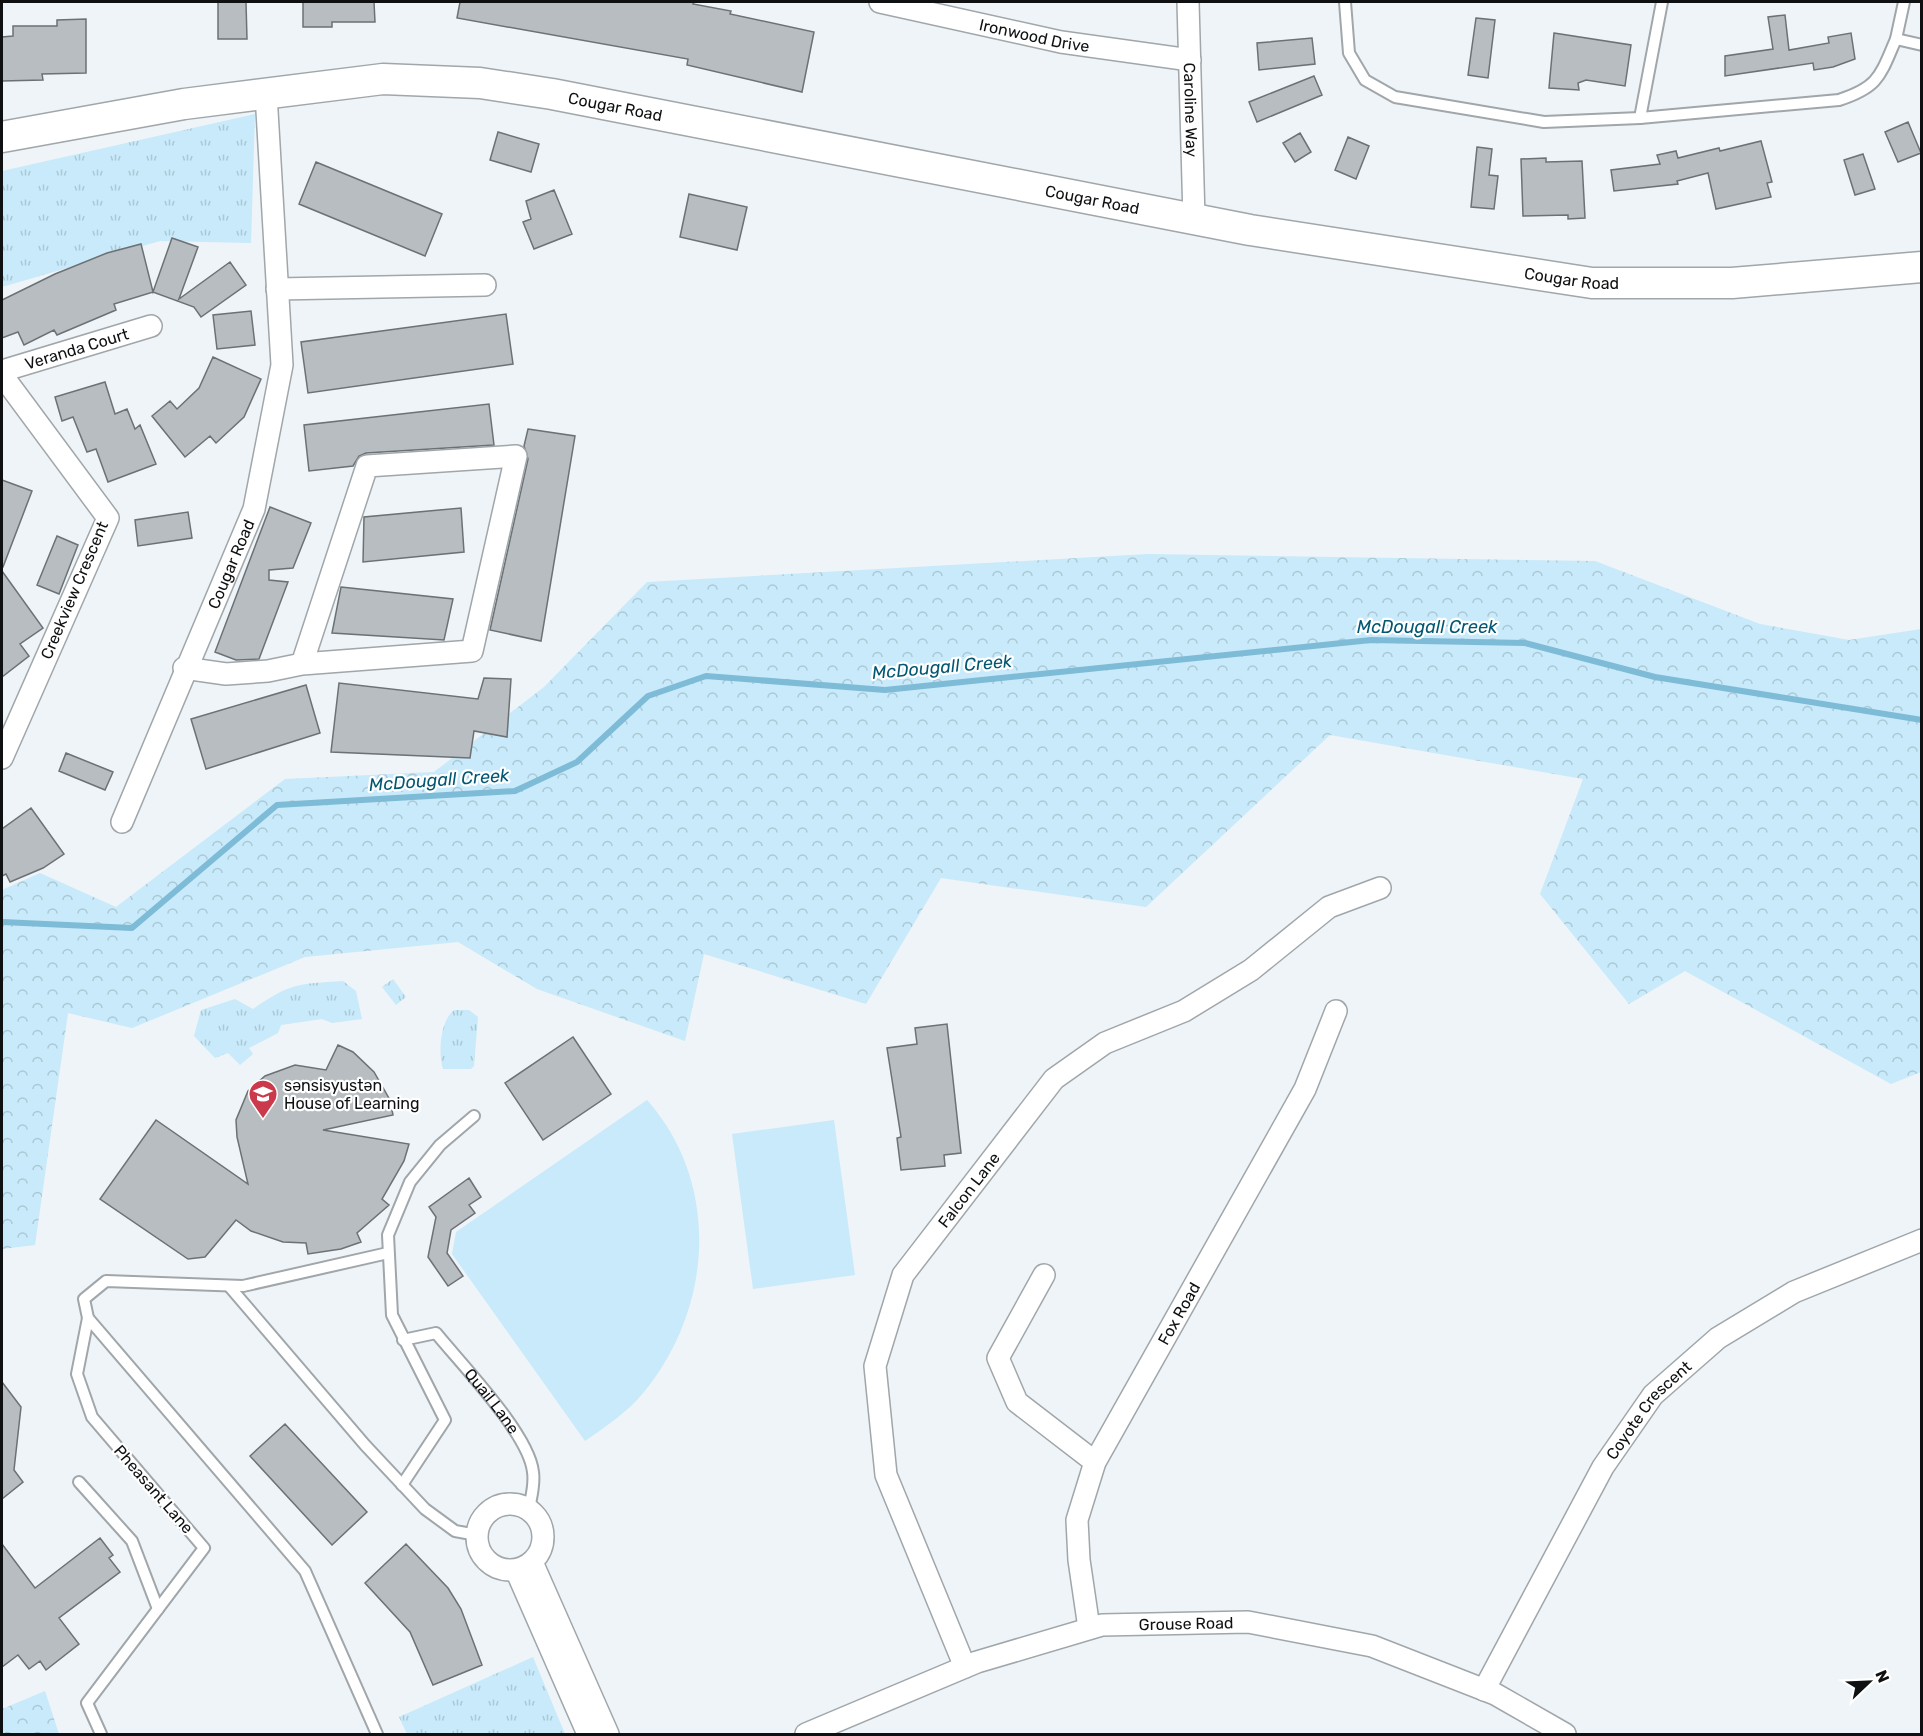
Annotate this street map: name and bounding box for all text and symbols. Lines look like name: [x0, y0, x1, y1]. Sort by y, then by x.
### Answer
street label: Ironwood Drive: [977, 15, 1091, 56]
street label: Caroline Way: [1180, 62, 1201, 158]
street label: Cougar Road: [567, 88, 664, 125]
street label: Cougar Road: [1044, 181, 1141, 218]
street label: Cougar Road: [1523, 264, 1619, 293]
street label: Veranda Court: [23, 324, 131, 374]
street label: Cougar Road: [204, 517, 259, 612]
street label: Creekview Crescent: [37, 518, 112, 662]
water label: McDougall Creek: [1357, 616, 1498, 638]
water label: McDougall Creek: [871, 650, 1014, 684]
water label: McDougall Creek: [368, 764, 511, 796]
place label: sənsisyustən House of Learning: [284, 1076, 420, 1113]
school or university icon: sənsisyustən House of Learning: [247, 1078, 279, 1120]
street label: Falcon Lane: [934, 1149, 1004, 1231]
street label: Fox Road: [1154, 1279, 1204, 1348]
street label: Coyote Crescent: [1602, 1357, 1695, 1463]
street label: Quail Lane: [460, 1365, 523, 1437]
street label: Pheasant Lane: [110, 1441, 197, 1537]
street label: Grouse Road: [1139, 1613, 1234, 1634]
north arrow: [1839, 1652, 1899, 1712]
text: N: [1871, 1667, 1893, 1685]

